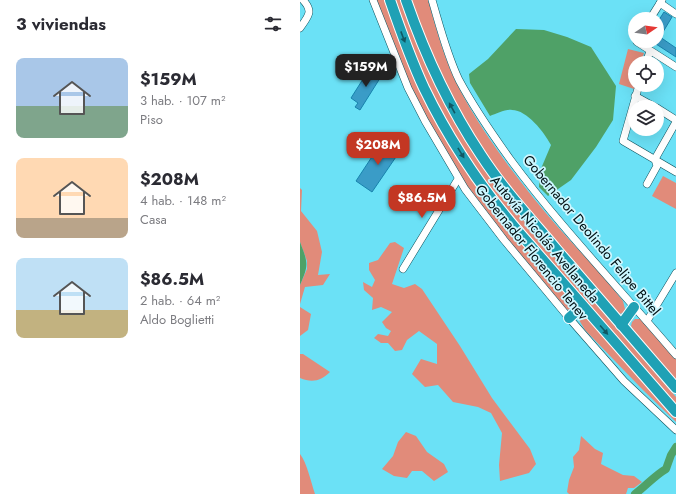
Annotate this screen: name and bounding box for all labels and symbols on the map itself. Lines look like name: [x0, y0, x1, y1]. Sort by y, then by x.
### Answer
north arrow: [628, 12, 664, 48]
one-way arrow: [401, 31, 407, 43]
pin: $159M: [338, 54, 394, 88]
one-way arrow: [449, 102, 456, 114]
pin: $208M: [350, 132, 406, 166]
one-way arrow: [457, 147, 464, 159]
street label: Gobernador Deolindo Felipe Bittel: [519, 150, 665, 320]
street label: Autovía Nicolás Avellaneda: [486, 171, 604, 307]
street label: Gobernador Florencio Tenev: [471, 180, 594, 325]
pin: $86.5M: [389, 185, 455, 219]
one-way arrow: [599, 325, 608, 335]

